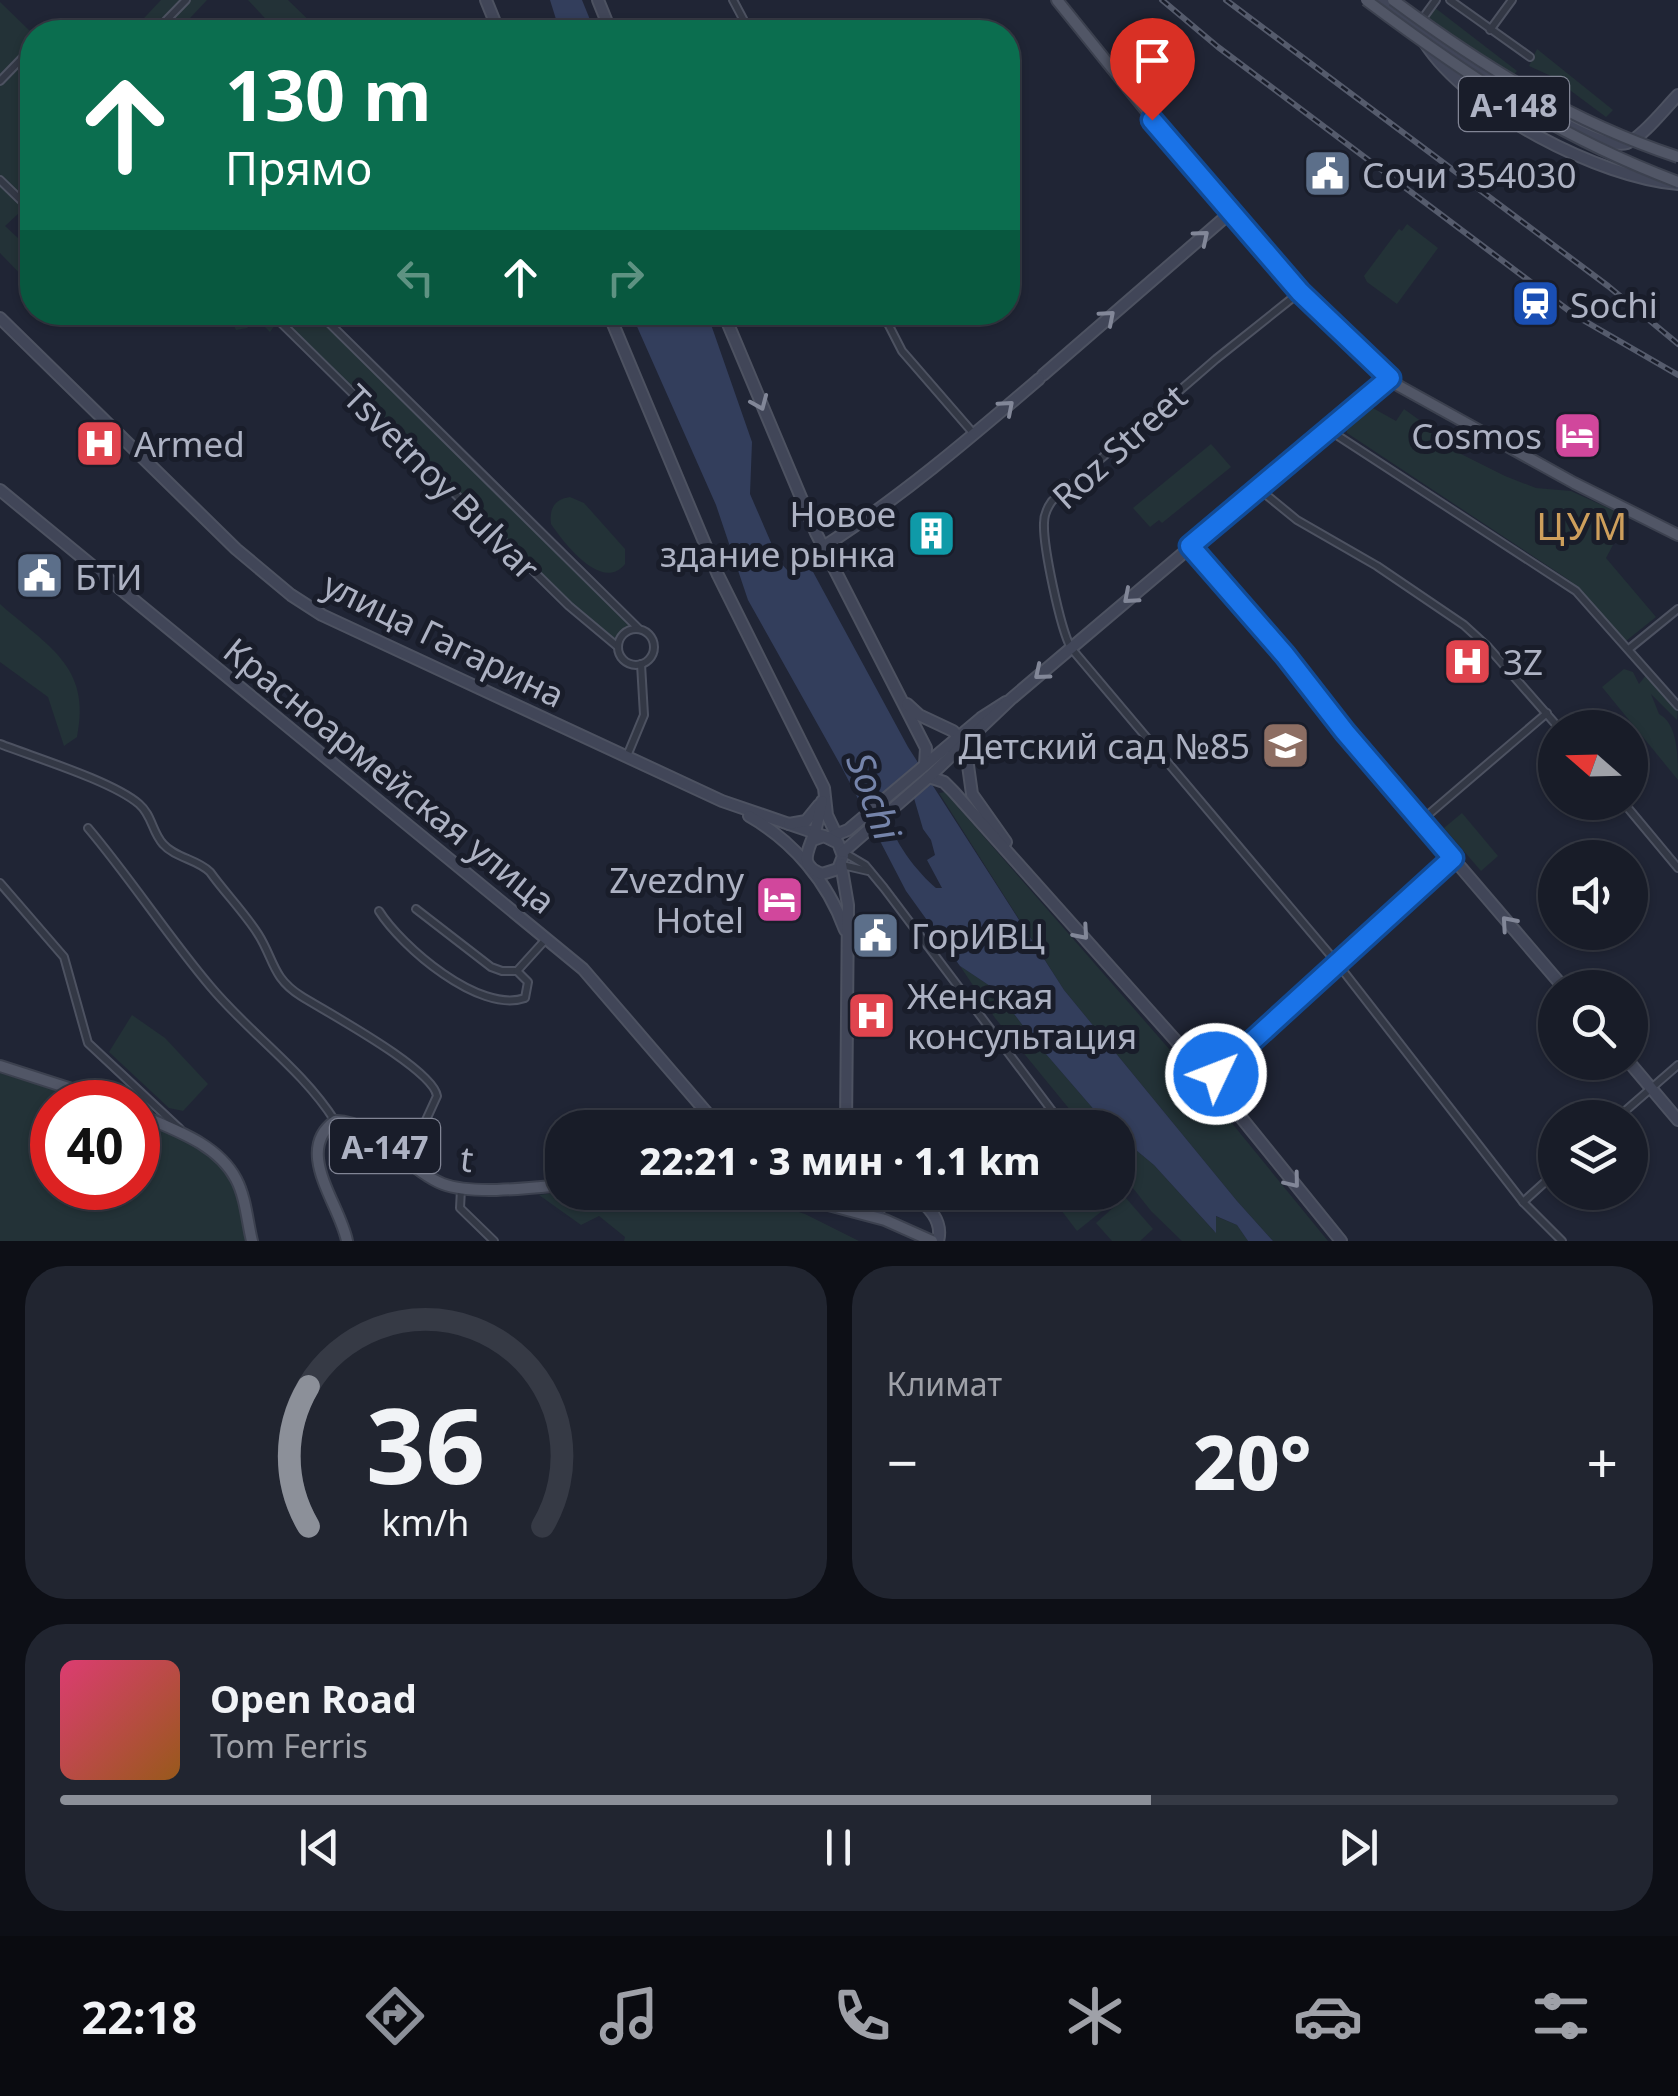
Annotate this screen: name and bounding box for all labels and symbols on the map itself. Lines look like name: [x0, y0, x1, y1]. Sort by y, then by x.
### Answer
pin: [1110, 18, 1195, 121]
road number: А-148: [1459, 77, 1569, 131]
public building icon: Сочи 354030: [1301, 148, 1353, 200]
place label: Сочи 354030: [1362, 151, 1576, 198]
one-way arrow: [1191, 231, 1209, 249]
station icon: Sochi: [1509, 278, 1561, 330]
place label: Sochi: [1570, 281, 1658, 328]
one-way arrow: [1096, 311, 1115, 329]
street label: Roz Street: [1042, 373, 1196, 519]
street label: Tsvetnoy Bulvar: [334, 374, 550, 590]
one-way arrow: [748, 393, 768, 411]
one-way arrow: [995, 400, 1014, 418]
hotel icon: Cosmos: [1551, 409, 1603, 461]
place label: Cosmos: [1411, 412, 1542, 459]
hospital icon: Armed: [73, 417, 125, 469]
place label: Armed: [134, 420, 245, 467]
place label: Новое здание рынка: [660, 490, 896, 577]
district label: ЦУМ: [1536, 499, 1630, 551]
building icon: Новое здание рынка: [905, 507, 957, 559]
public building icon: БТИ: [14, 550, 66, 602]
place label: БТИ: [75, 553, 142, 600]
street label: улица Гагарина: [316, 560, 572, 718]
one-way arrow: [1124, 585, 1142, 603]
street label: Красноармейская улица: [214, 626, 566, 924]
hospital icon: 3Z: [1442, 635, 1494, 687]
place label: 3Z: [1503, 638, 1543, 685]
one-way arrow: [1035, 662, 1053, 680]
north arrow: [1538, 710, 1648, 820]
school or university icon: Детский сад №85: [1259, 719, 1311, 771]
place label: Детский сад №85: [958, 722, 1250, 769]
water label: Sochi: [835, 745, 915, 848]
place label: Zvezdny Hotel: [609, 856, 744, 943]
hotel icon: Zvezdny Hotel: [753, 873, 805, 925]
public building icon: ГорИВЦ: [850, 909, 902, 961]
place label: ГорИВЦ: [911, 912, 1045, 959]
one-way arrow: [1502, 916, 1520, 935]
one-way arrow: [1071, 921, 1089, 940]
place label: Женская консультация: [907, 972, 1137, 1059]
hospital icon: Женская консультация: [846, 989, 898, 1041]
position arrow: [1164, 1022, 1268, 1126]
speed limit sign: 40: [30, 1080, 160, 1210]
road number: А-147: [330, 1119, 440, 1173]
street label: t: [458, 1134, 476, 1182]
one-way arrow: [1281, 1169, 1299, 1187]

